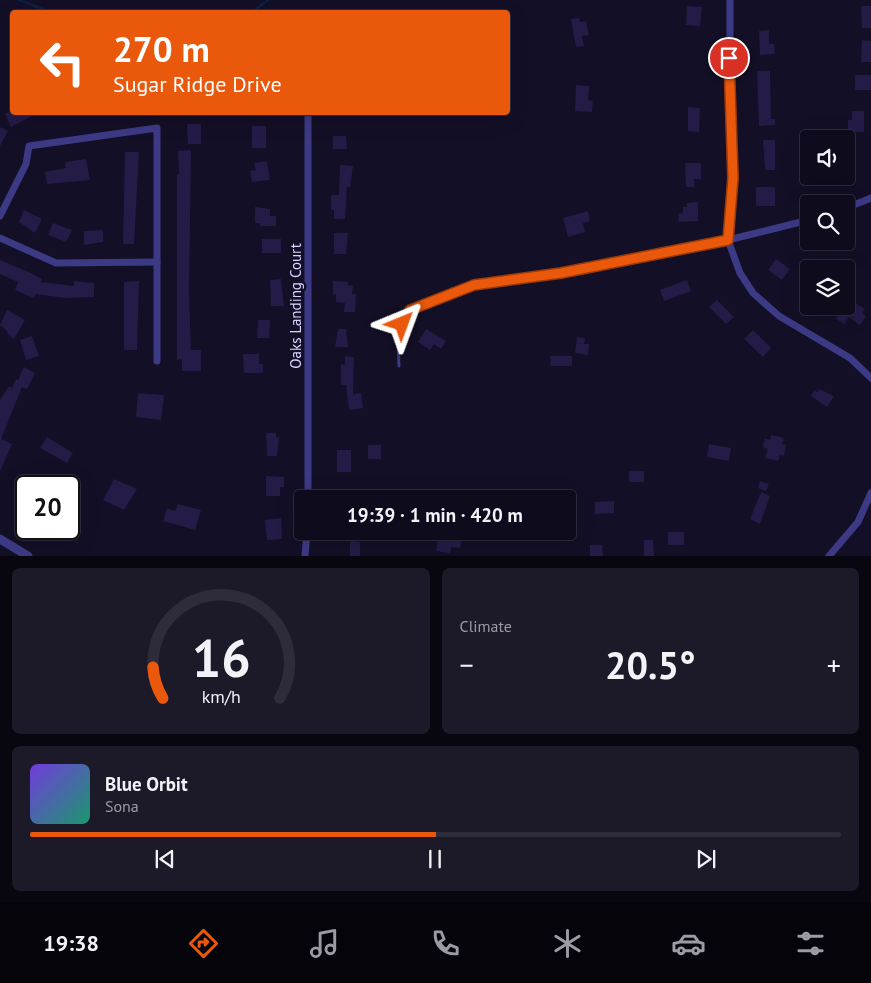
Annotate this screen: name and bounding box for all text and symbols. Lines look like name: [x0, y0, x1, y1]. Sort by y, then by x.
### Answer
text: 270 m: [113, 26, 210, 72]
icon: left: [30, 30, 95, 95]
pin: [708, 37, 750, 79]
icon: arrive: [715, 44, 743, 72]
text: Sugar Ridge Drive: [113, 70, 282, 98]
map controls: [800, 130, 855, 315]
button: sound: [800, 130, 855, 185]
button: search: [800, 195, 855, 250]
street label: Oaks Landing Court: [286, 243, 305, 369]
button: layers: [800, 260, 855, 315]
position arrow: [375, 297, 427, 349]
speed limit sign: 20: [15, 475, 80, 540]
text: 19:39 · 1 min · 420 m: [347, 503, 523, 527]
text: Climate: [460, 616, 512, 636]
text: 16: [191, 624, 250, 691]
text: 20.5°: [605, 640, 696, 689]
text: −: [460, 646, 474, 683]
text: +: [827, 646, 841, 683]
text: km/h: [201, 685, 240, 708]
text: Blue Orbit: [105, 772, 188, 796]
text: Sona: [105, 796, 139, 816]
icon: previous: [151, 845, 179, 873]
icon: pause: [421, 845, 449, 873]
icon: next: [692, 845, 720, 873]
icon: directions: [186, 926, 221, 961]
icon: music: [307, 926, 342, 961]
icon: phone: [428, 926, 463, 961]
icon: climate: [550, 926, 585, 961]
icon: car: [671, 926, 706, 961]
icon: filters: [793, 926, 828, 961]
text: 19:38: [43, 929, 99, 957]

